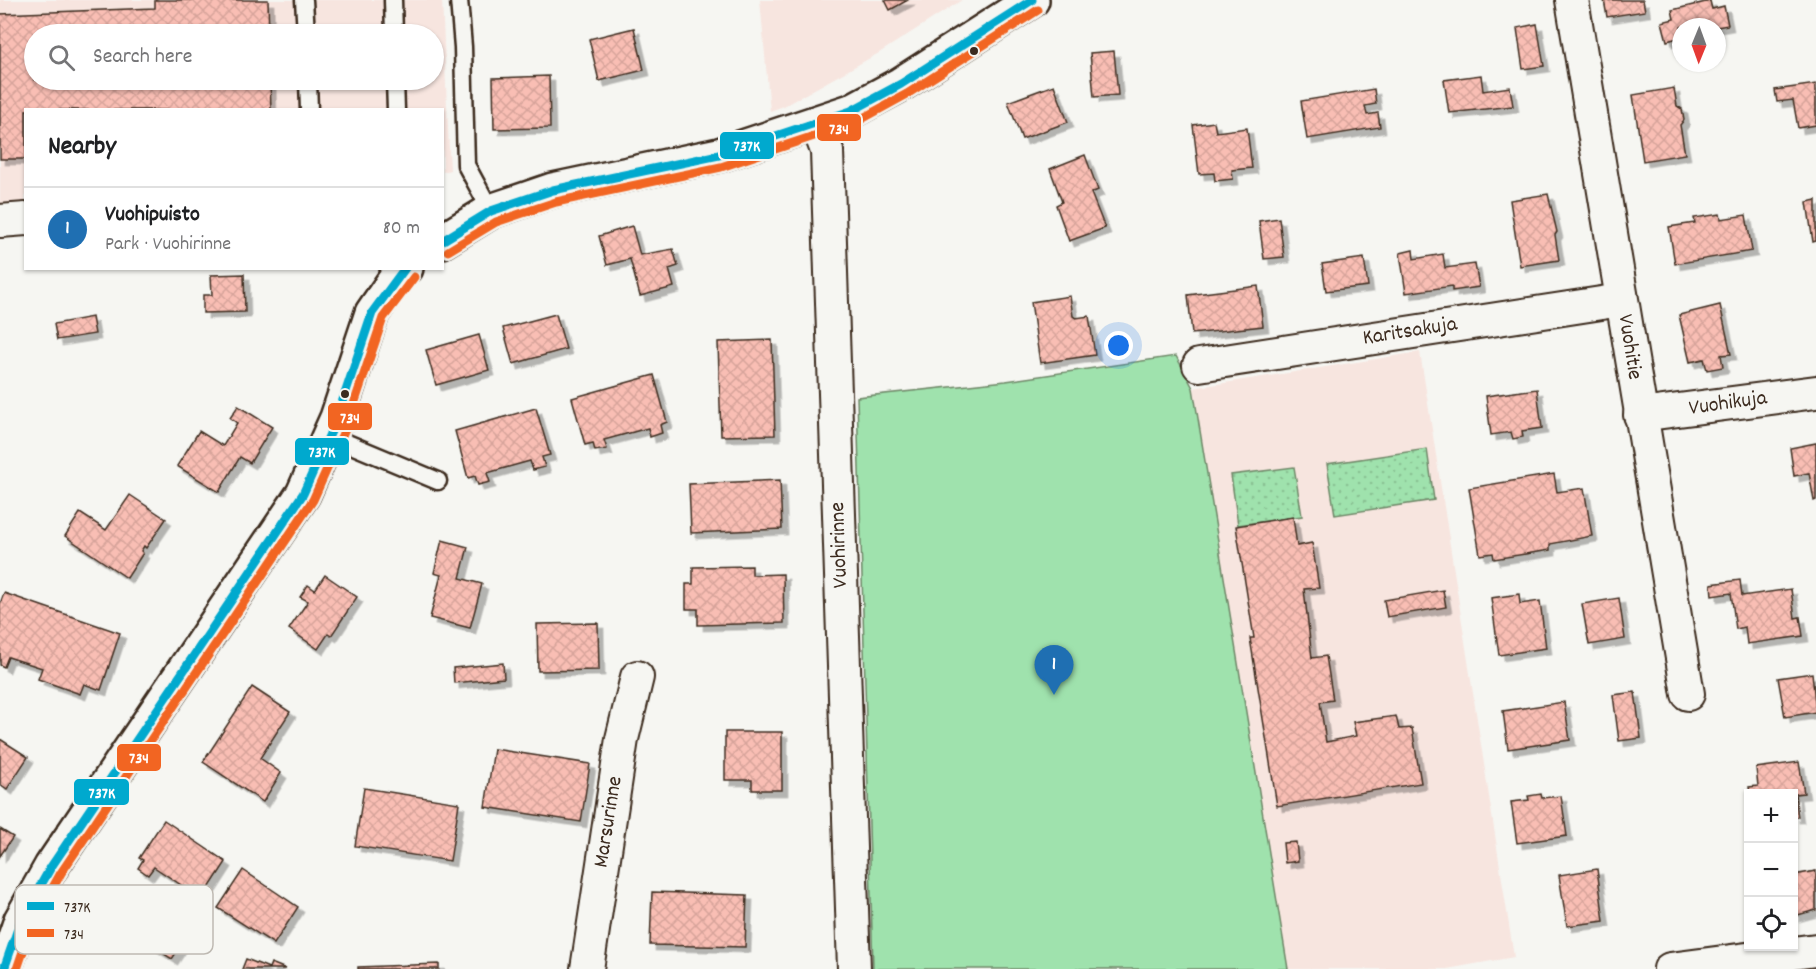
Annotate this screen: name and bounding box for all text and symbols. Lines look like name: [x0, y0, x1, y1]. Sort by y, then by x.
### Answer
north arrow: [1672, 18, 1726, 72]
search box: [24, 24, 444, 90]
icon: search: [45, 41, 78, 74]
text: Search here: [93, 42, 192, 73]
unlabelled marker: [968, 45, 980, 57]
line badge: 734: [816, 113, 862, 142]
text: 734: [829, 119, 849, 142]
text: Nearby: [48, 129, 116, 166]
line badge: 737K: [719, 131, 775, 160]
text: 737K: [734, 136, 761, 159]
text: Vuohipuisto: [105, 200, 200, 231]
text: 1: [65, 215, 70, 243]
text: 80 m: [383, 215, 420, 243]
text: Park · Vuohirinne: [105, 231, 231, 259]
street label: Karitsakuja: [1361, 309, 1460, 355]
street label: Vuohitie: [1609, 312, 1649, 382]
your location: [1104, 331, 1133, 360]
street label: Vuohikuja: [1687, 383, 1770, 425]
unlabelled marker: [339, 388, 351, 400]
line badge: 734: [327, 402, 373, 431]
text: 734: [340, 408, 360, 431]
line badge: 737K: [294, 437, 350, 466]
text: 737K: [309, 442, 336, 465]
street label: Vuohirinne: [823, 501, 857, 589]
pin: 1: [1034, 646, 1074, 695]
line badge: 734: [116, 743, 162, 772]
text: 734: [129, 748, 149, 771]
street label: Marsurinne: [586, 774, 632, 870]
line badge: 737K: [73, 778, 130, 806]
text: 737K: [89, 783, 116, 806]
map controls: [1744, 789, 1798, 951]
button: +: [1744, 789, 1798, 843]
button: −: [1744, 843, 1798, 897]
legend: [15, 885, 213, 954]
text: 737K: [64, 897, 91, 920]
button: locate: [1744, 897, 1798, 951]
text: 734: [64, 924, 84, 947]

